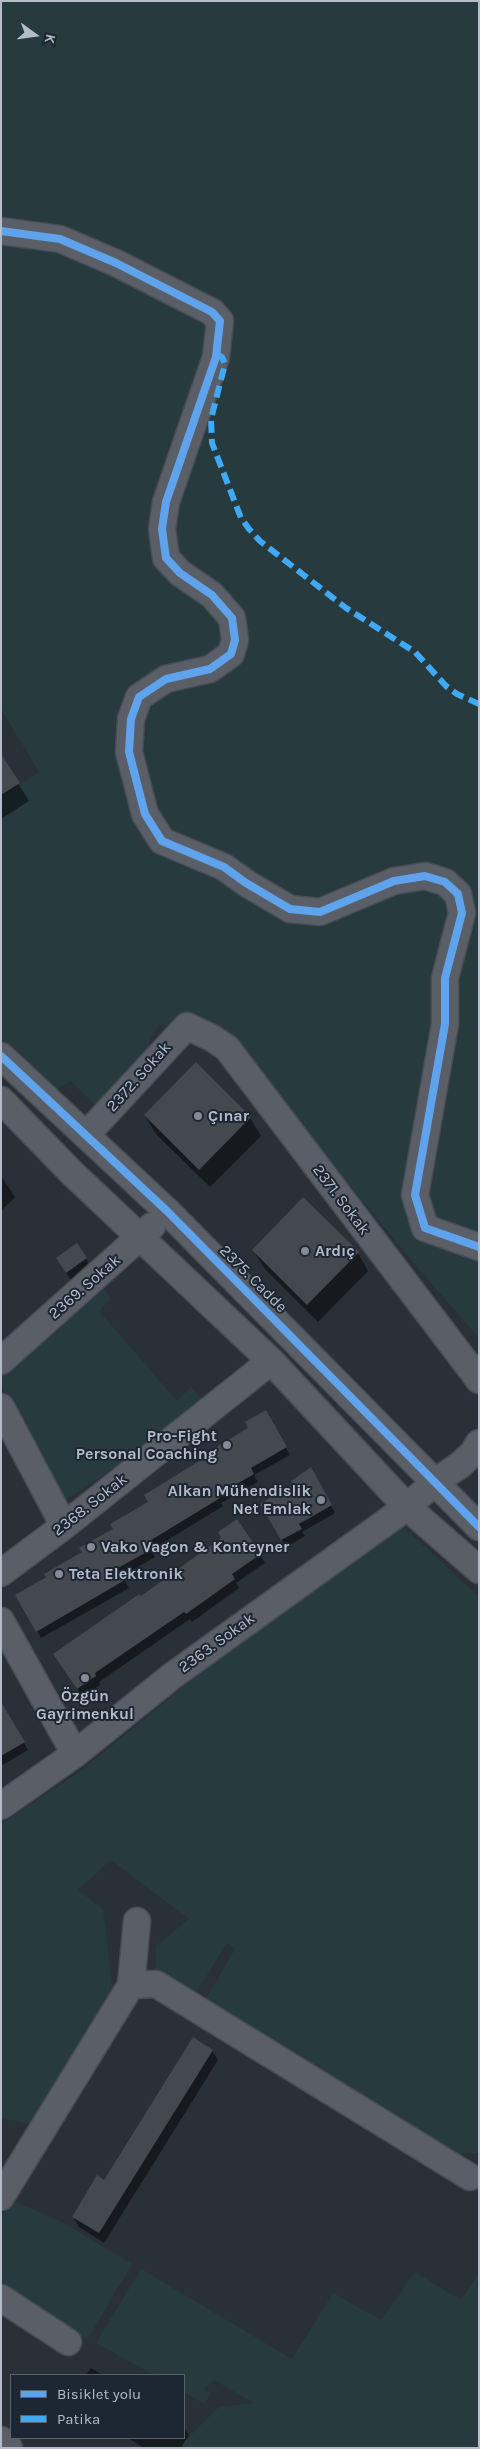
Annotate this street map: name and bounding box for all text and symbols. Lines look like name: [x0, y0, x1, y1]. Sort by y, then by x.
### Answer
north arrow: [10, 10, 60, 60]
text: K: [41, 32, 59, 45]
street label: 2372. Sokak: [103, 1038, 175, 1116]
place label: Çınar: [208, 1106, 249, 1126]
marker: Çınar: [192, 1110, 204, 1122]
street label: 2371. Sokak: [308, 1161, 374, 1239]
street label: 2375. Cadde: [215, 1241, 291, 1317]
place label: Ardıç: [315, 1241, 355, 1261]
marker: Ardıç: [299, 1245, 311, 1257]
street label: 2369. Sokak: [45, 1251, 125, 1323]
place label: Pro-Fight Personal Coaching: [76, 1426, 217, 1464]
marker: Pro-Fight Personal Coaching: [221, 1439, 233, 1451]
street label: 2368. Sokak: [49, 1470, 131, 1540]
place label: Alkan Mühendislik Net Emlak: [168, 1481, 311, 1519]
marker: Alkan Mühendislik Net Emlak: [315, 1494, 327, 1506]
place label: Vako Vagon & Konteyner: [101, 1537, 289, 1557]
marker: Vako Vagon & Konteyner: [85, 1541, 97, 1553]
place label: Teta Elektronik: [69, 1564, 183, 1584]
marker: Teta Elektronik: [53, 1568, 65, 1580]
street label: 2363. Sokak: [175, 1609, 259, 1677]
marker: Özgün Gayrimenkul: [79, 1672, 91, 1684]
place label: Özgün Gayrimenkul: [36, 1686, 134, 1724]
legend: [10, 2374, 185, 2439]
text: Bisiklet yolu: [57, 2385, 141, 2403]
text: Patika: [57, 2410, 100, 2428]

